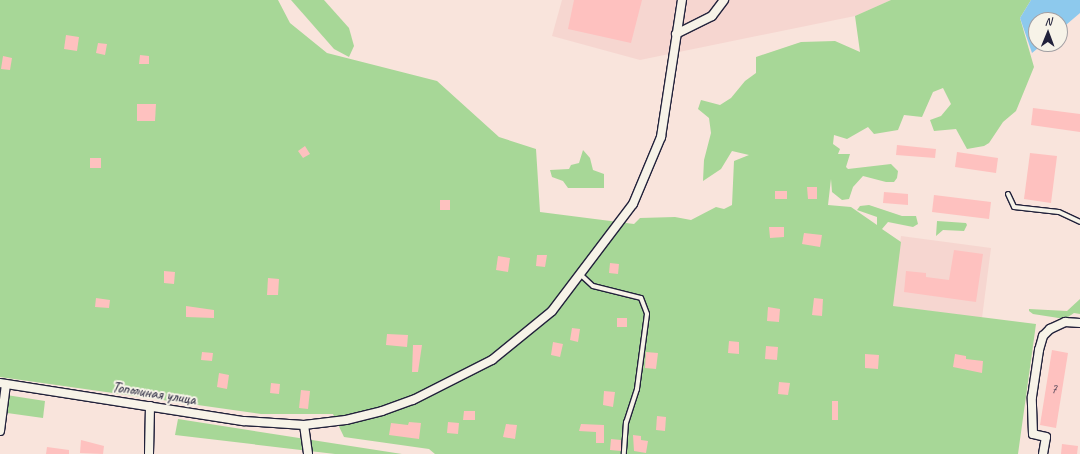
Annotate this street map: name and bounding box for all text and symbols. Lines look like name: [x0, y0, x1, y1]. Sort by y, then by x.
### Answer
north arrow: [1028, 12, 1068, 52]
text: N: [1045, 14, 1052, 28]
street label: Тополиная улица: [110, 377, 198, 409]
house number: 7: [1051, 381, 1057, 397]

